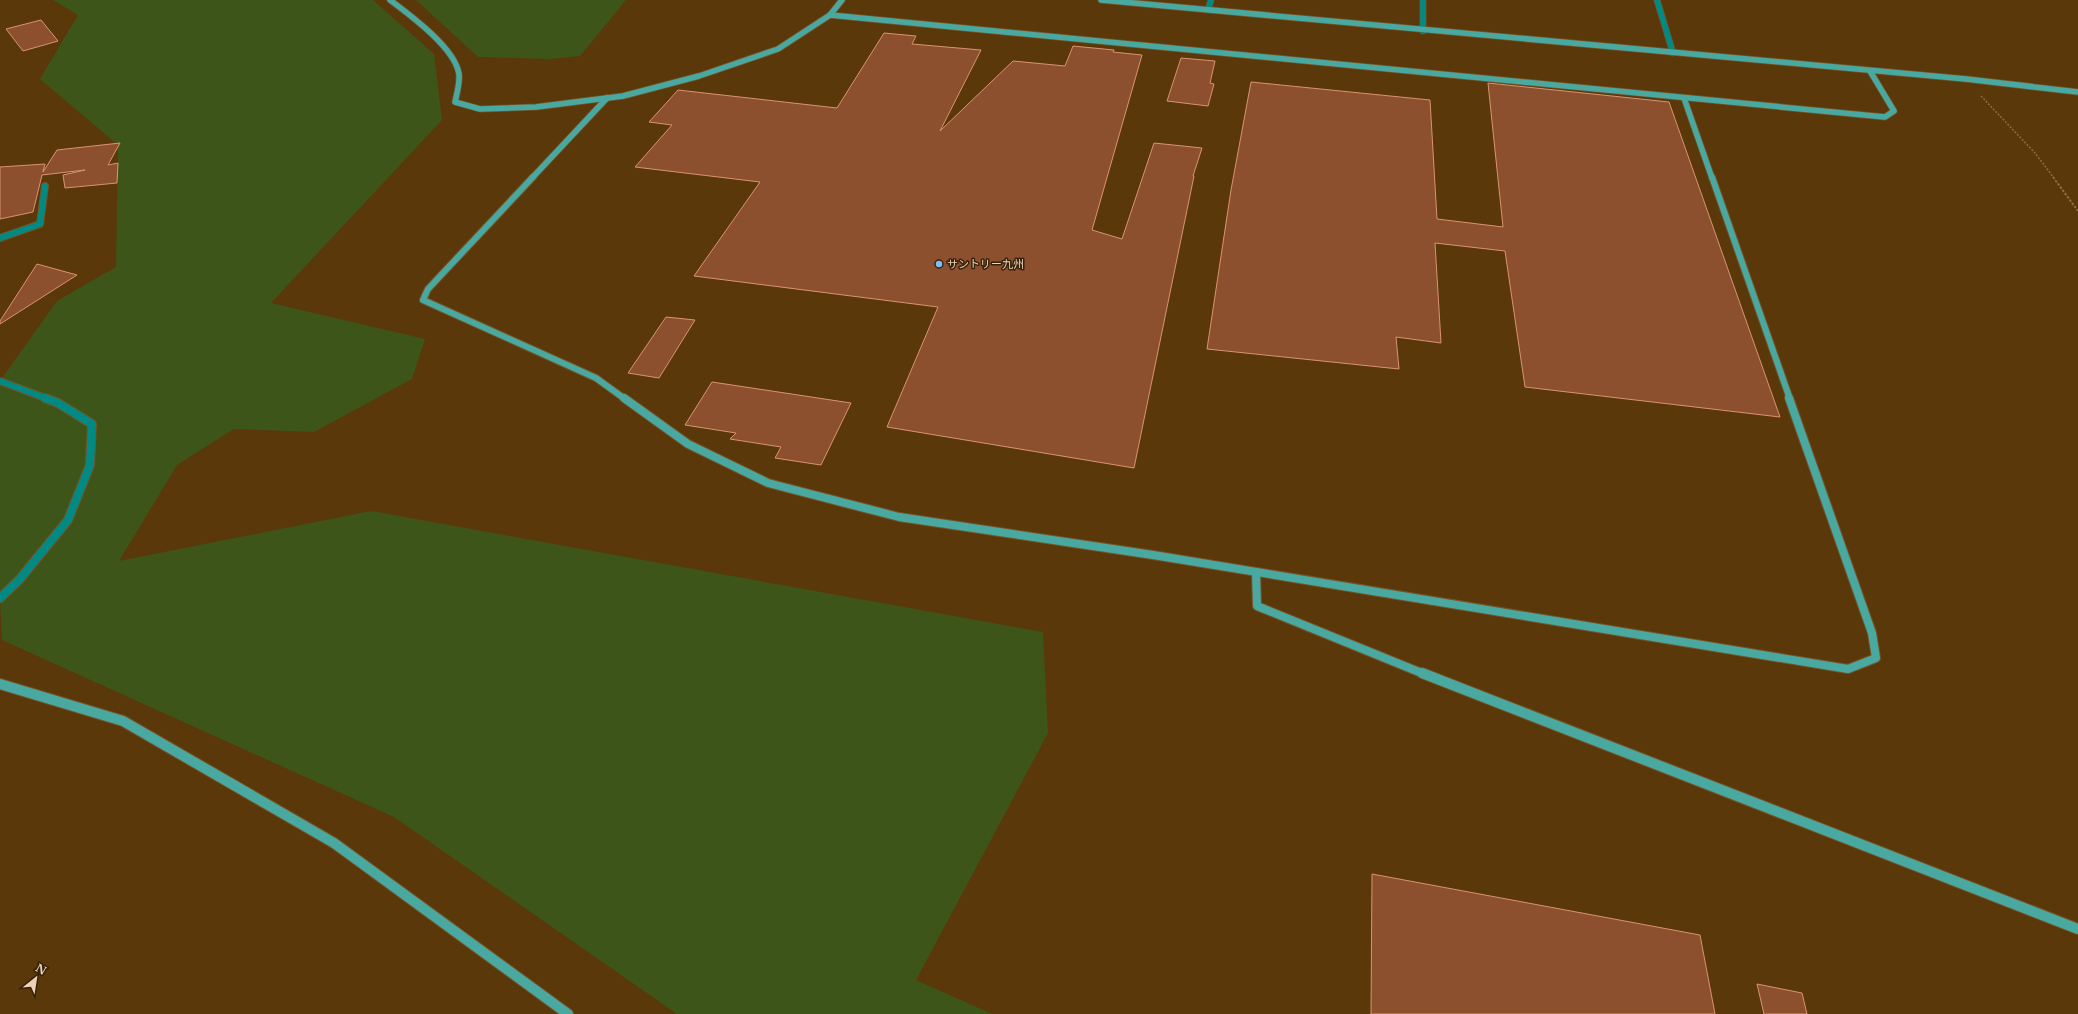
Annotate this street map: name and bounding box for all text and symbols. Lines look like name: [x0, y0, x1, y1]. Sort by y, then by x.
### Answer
place label: サントリー九州: [947, 257, 1024, 271]
marker: サントリー九州: [934, 259, 944, 269]
north arrow: [16, 958, 56, 998]
text: N: [33, 961, 50, 978]

